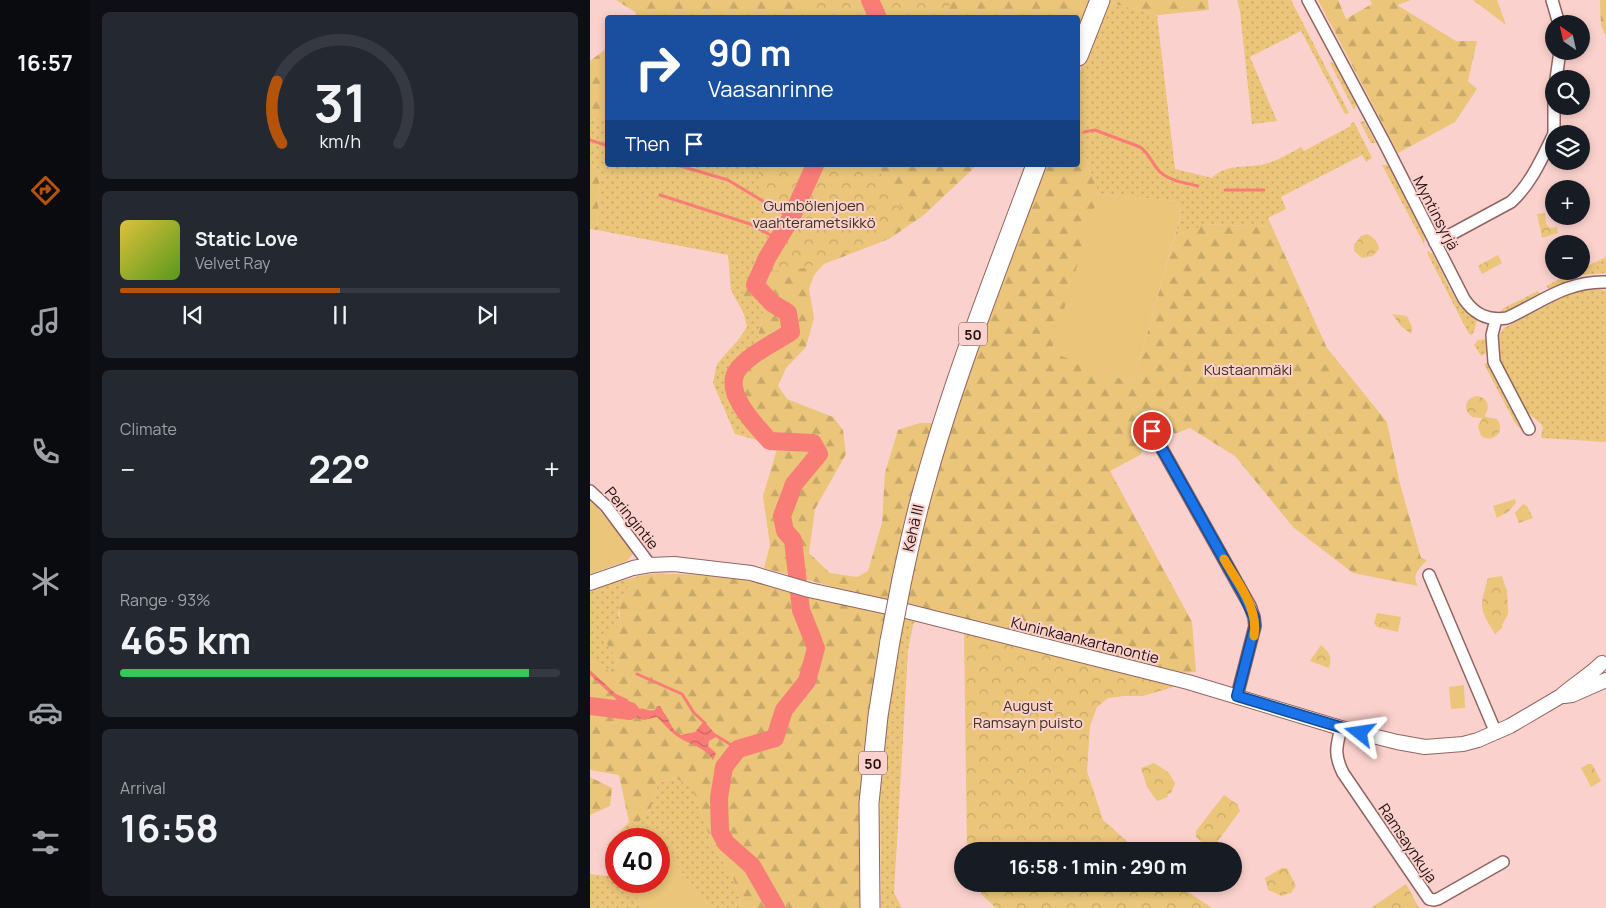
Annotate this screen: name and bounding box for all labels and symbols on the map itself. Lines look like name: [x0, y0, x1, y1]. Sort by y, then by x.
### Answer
north arrow: [1545, 15, 1590, 60]
street label: Myntinsyrjä: [1408, 172, 1464, 254]
park label: Gumbölenjoen vaahterametsikkö: [752, 195, 876, 233]
road number: 50: [959, 322, 987, 346]
park label: Kustaanmäki: [1204, 359, 1292, 380]
pin: [1131, 410, 1173, 452]
street label: Peringintie: [600, 482, 664, 554]
street label: Kehä III: [897, 502, 929, 554]
street label: Kuninkaankartanontie: [1009, 611, 1162, 669]
park label: August Ramsayn puisto: [973, 695, 1083, 733]
position arrow: [1333, 706, 1385, 758]
road number: 50: [859, 751, 887, 774]
street label: Ramsaynkuja: [1374, 799, 1442, 887]
speed limit sign: 40: [605, 828, 670, 893]

